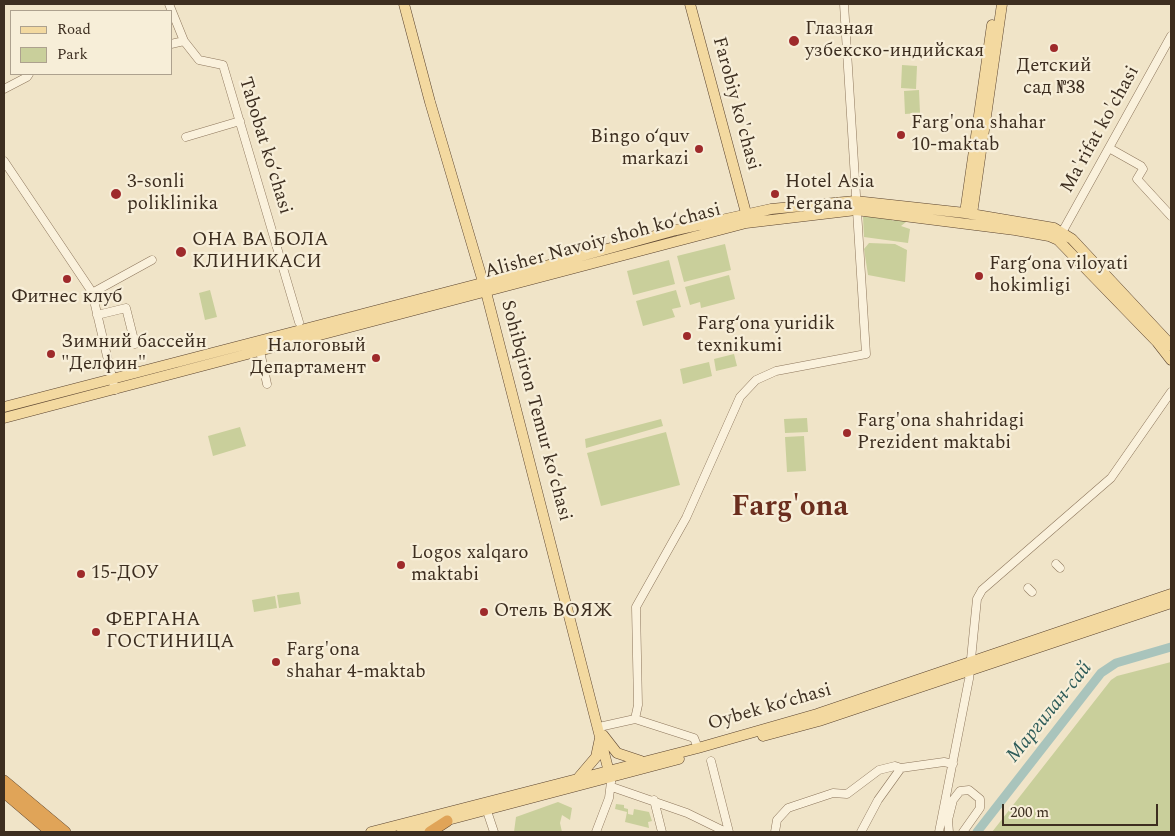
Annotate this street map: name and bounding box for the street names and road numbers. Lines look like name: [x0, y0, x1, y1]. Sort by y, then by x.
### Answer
street label: Farobiy ko'chasi: [706, 35, 764, 173]
street label: Ma'rifat ko'chasi: [1057, 62, 1145, 198]
street label: Tabobat koʻchasi: [232, 75, 296, 217]
street label: Alisher Navoiy shoh koʻchasi: [482, 199, 724, 285]
street label: Sohibqiron Temur koʻchasi: [495, 298, 575, 524]
street label: Oybek ko‘chasi: [706, 679, 834, 737]

